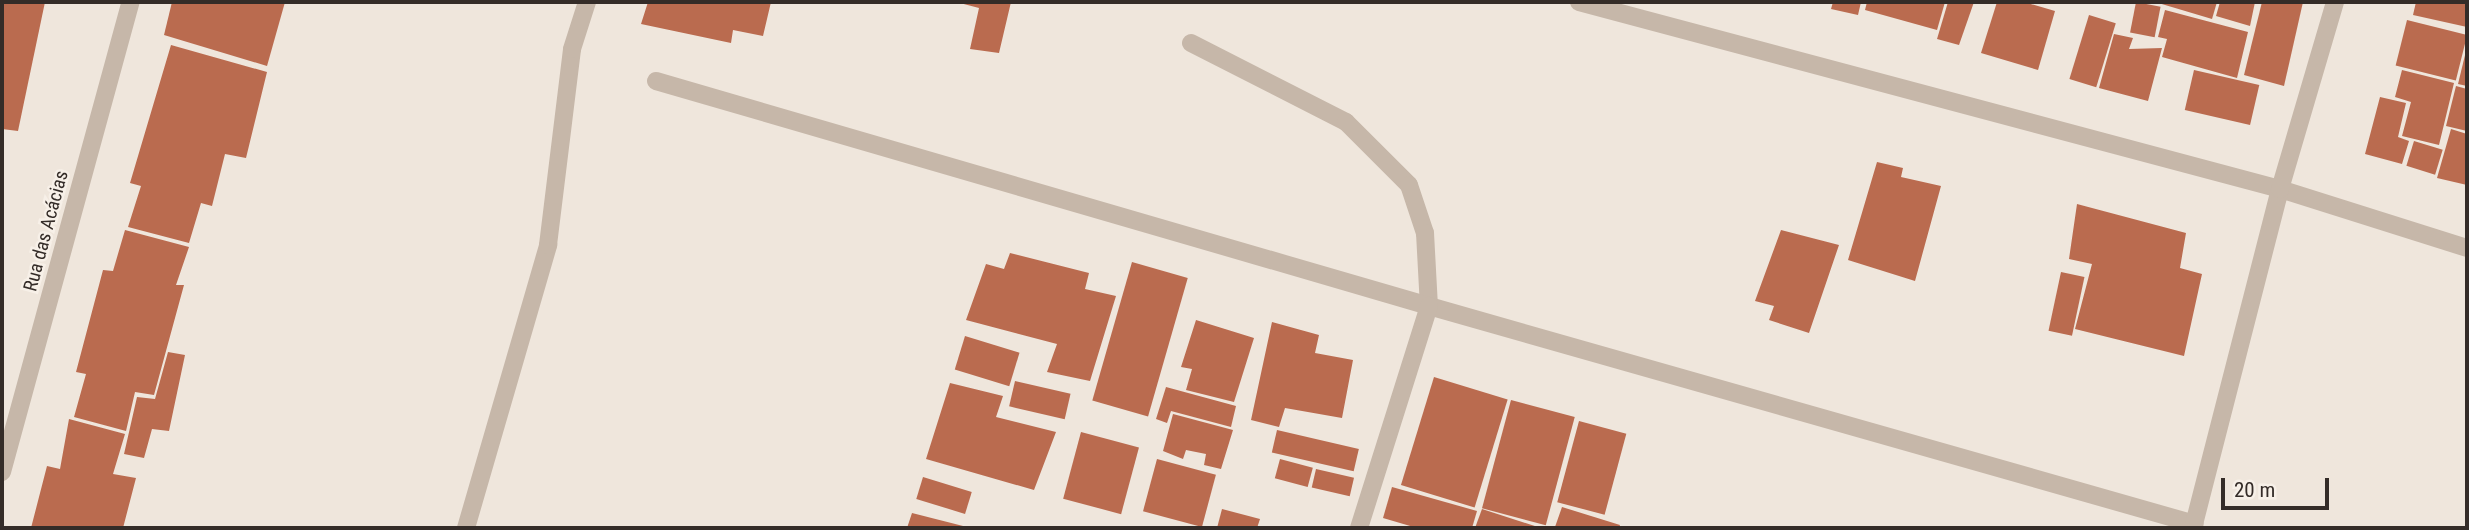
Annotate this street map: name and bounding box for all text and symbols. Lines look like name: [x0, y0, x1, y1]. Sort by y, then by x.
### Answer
street label: Rua das Acácias: [19, 168, 73, 294]
scale bar: [2224, 463, 2332, 507]
text: 20 m: [2234, 478, 2275, 502]

